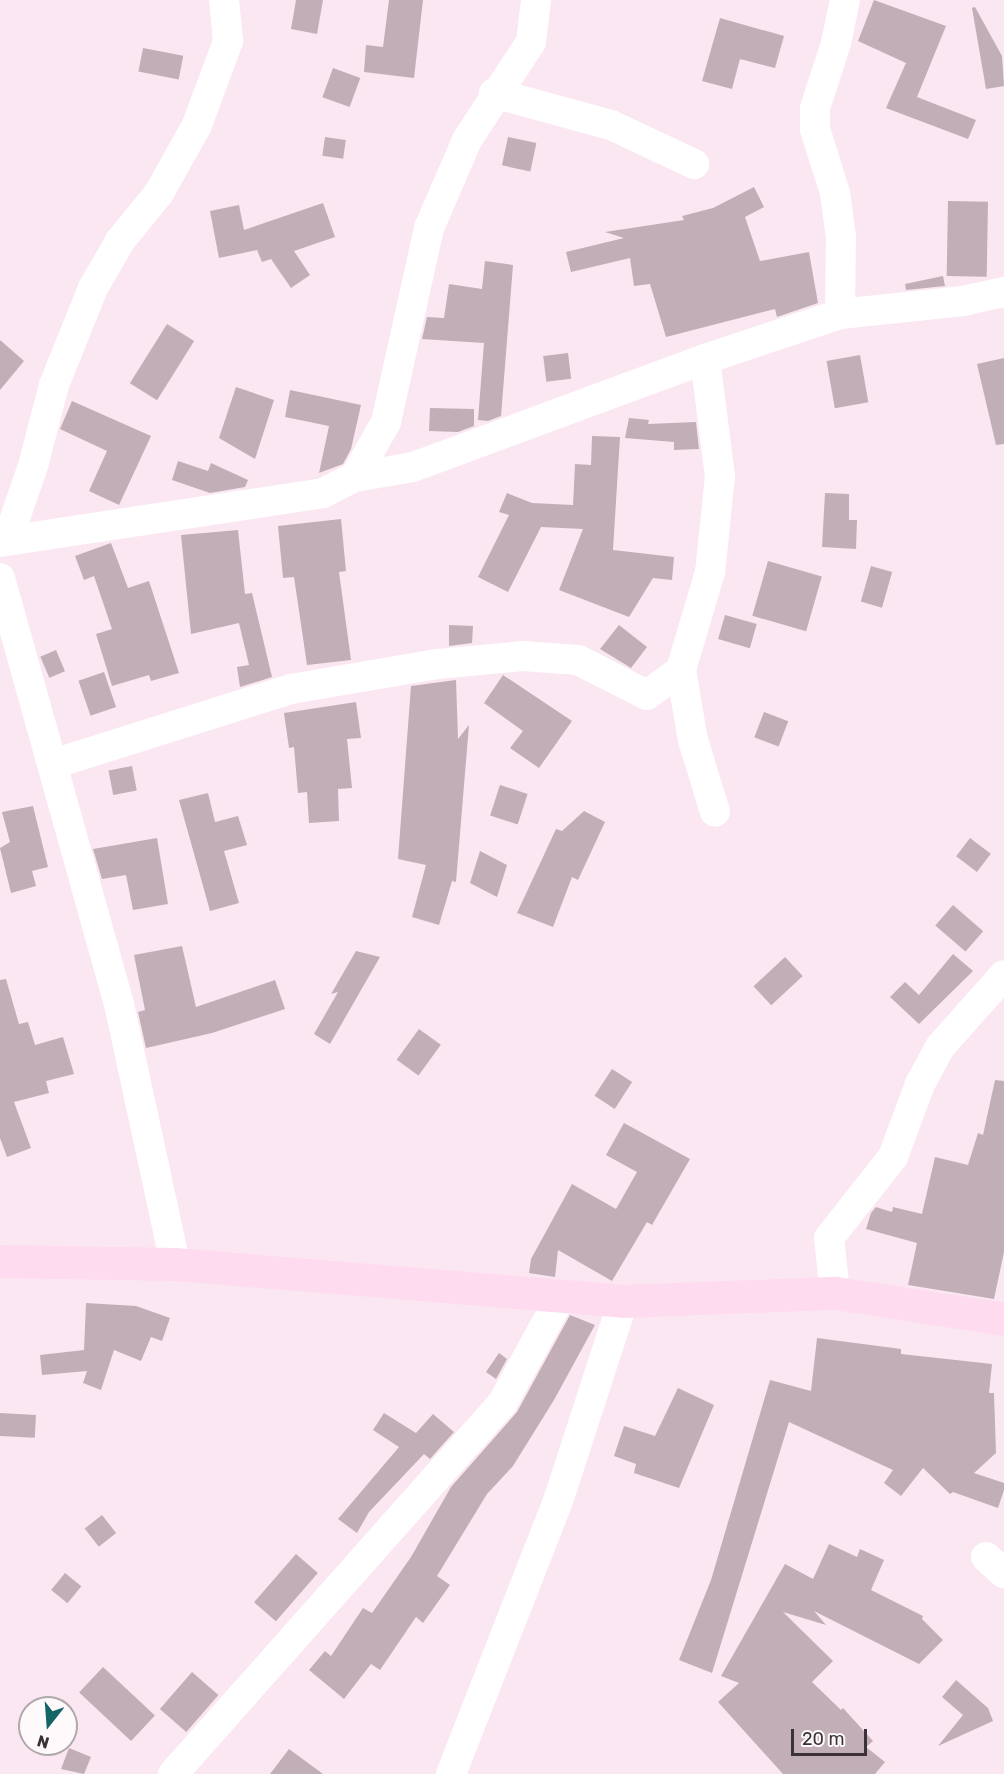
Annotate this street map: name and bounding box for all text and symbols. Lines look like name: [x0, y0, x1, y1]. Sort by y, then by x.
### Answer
north arrow: [18, 1696, 78, 1756]
scale bar: [794, 1717, 870, 1755]
text: 20 m: [802, 1728, 844, 1750]
text: N: [35, 1731, 51, 1753]

